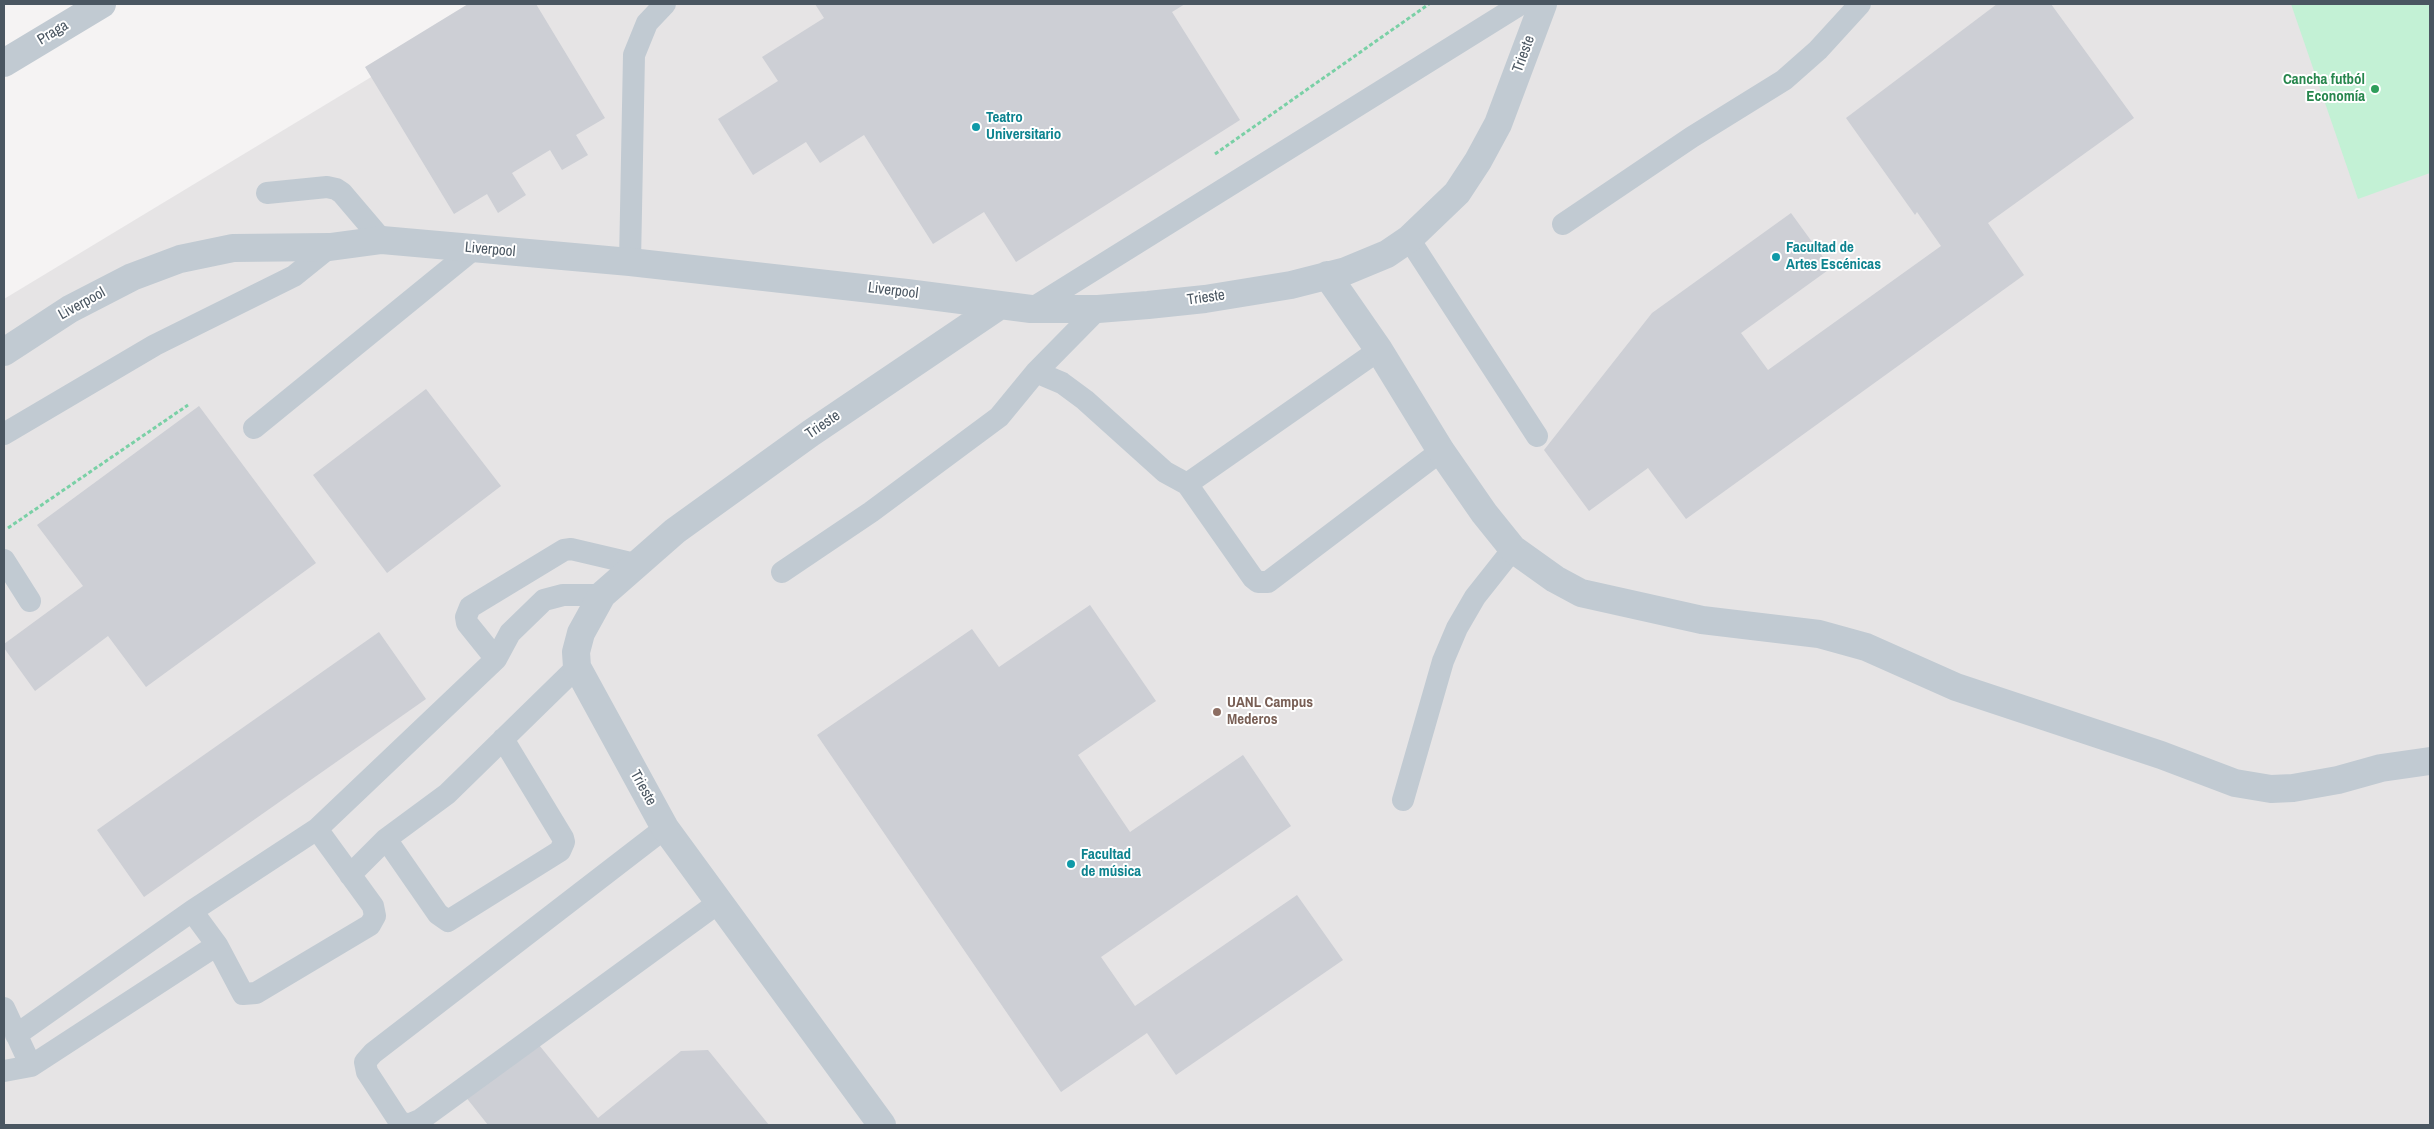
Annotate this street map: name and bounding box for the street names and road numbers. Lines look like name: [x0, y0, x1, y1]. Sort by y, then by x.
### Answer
street label: Praga: [34, 17, 72, 49]
street label: Trieste: [1509, 33, 1539, 75]
street label: Liverpool: [464, 239, 516, 261]
street label: Liverpool: [867, 279, 919, 303]
street label: Liverpool: [56, 284, 108, 324]
street label: Trieste: [1186, 286, 1226, 310]
street label: Trieste: [802, 407, 844, 443]
street label: Trieste: [626, 767, 660, 809]

